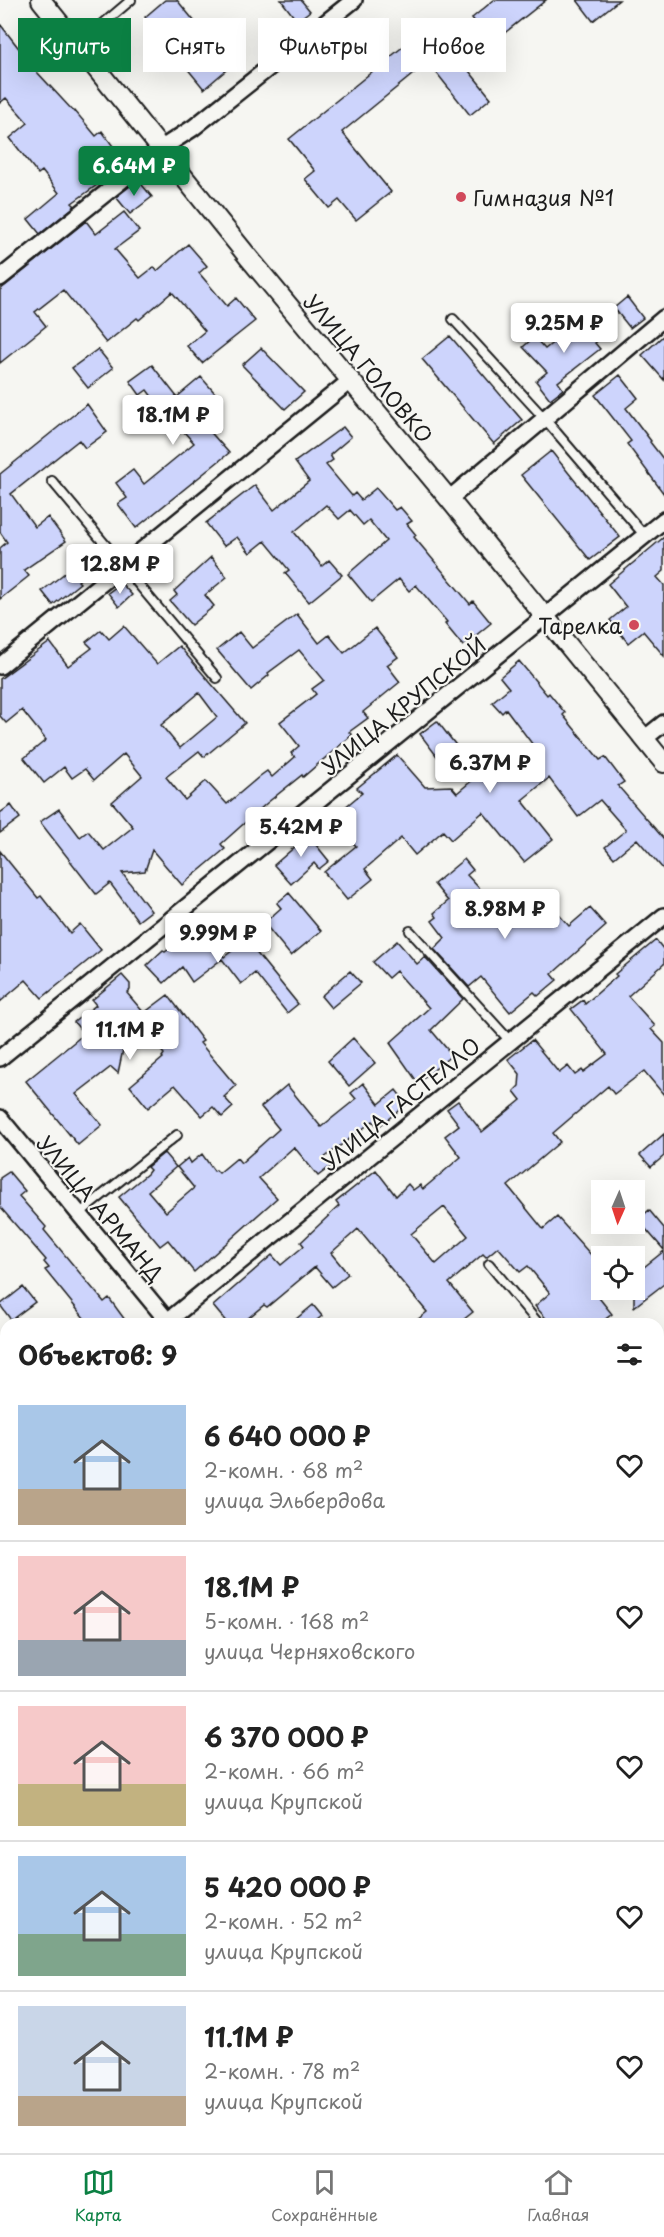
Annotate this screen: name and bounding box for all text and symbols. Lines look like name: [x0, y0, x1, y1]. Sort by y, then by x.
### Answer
chip: Купить: [18, 18, 131, 72]
chip: Снять: [143, 18, 246, 72]
chip: Фильтры: [258, 18, 389, 72]
chip: Новое: [401, 18, 506, 72]
pin: 6.64M ₽: [79, 146, 189, 197]
text: 6.64M ₽: [93, 150, 175, 180]
place label: Гимназия №1: [473, 181, 614, 213]
marker: Гимназия №1: [454, 190, 468, 204]
street label: УЛИЦА ГОЛОВКО: [297, 286, 441, 450]
pin: 9.25M ₽: [509, 303, 619, 354]
text: 9.25M ₽: [525, 307, 603, 337]
pin: 18.1M ₽: [118, 395, 228, 446]
text: 18.1M ₽: [136, 399, 210, 429]
pin: 12.8M ₽: [65, 544, 175, 595]
text: 12.8M ₽: [80, 548, 160, 578]
place label: Тарелка: [538, 609, 622, 641]
marker: Тарелка: [627, 618, 641, 632]
street label: УЛИЦА КРУПСКОЙ: [314, 628, 492, 782]
pin: 6.37M ₽: [435, 743, 545, 794]
text: 6.37M ₽: [449, 747, 531, 777]
pin: 5.42M ₽: [246, 807, 356, 858]
text: 5.42M ₽: [259, 811, 343, 841]
pin: 8.98M ₽: [450, 889, 560, 940]
text: 8.98M ₽: [465, 893, 545, 923]
pin: 9.99M ₽: [163, 913, 273, 964]
text: 9.99M ₽: [179, 917, 257, 947]
pin: 11.1M ₽: [75, 1010, 185, 1061]
text: 11.1M ₽: [96, 1014, 164, 1044]
street label: УЛИЦА ГАСТЕЛЛО: [314, 1029, 486, 1177]
street label: УЛИЦА АРМАНД: [30, 1128, 172, 1288]
north arrow: [591, 1180, 645, 1234]
map controls: [591, 1180, 645, 1300]
button: locate: [591, 1246, 645, 1300]
text: Объектов: 9: [18, 1335, 177, 1374]
icon: filters: [613, 1338, 646, 1371]
text: 6 640 000 ₽: [204, 1416, 370, 1455]
icon: home: [66, 1429, 138, 1501]
icon: heart: [613, 1449, 646, 1482]
text: 2-комн. · 68 m²: [204, 1455, 363, 1485]
text: улица Эльбердова: [204, 1485, 385, 1515]
text: 18.1M ₽: [204, 1567, 299, 1606]
icon: home: [66, 1580, 138, 1652]
icon: heart: [613, 1600, 646, 1633]
text: 5-комн. · 168 m²: [204, 1606, 369, 1636]
text: улица Черняховского: [204, 1636, 415, 1666]
text: 6 370 000 ₽: [204, 1717, 369, 1756]
icon: home: [66, 1730, 138, 1802]
icon: heart: [613, 1750, 646, 1783]
text: 2-комн. · 66 m²: [204, 1756, 365, 1786]
text: улица Крупской: [204, 1786, 363, 1816]
text: 5 420 000 ₽: [204, 1867, 371, 1906]
icon: home: [66, 1880, 138, 1952]
icon: heart: [613, 1900, 646, 1933]
text: 2-комн. · 52 m²: [204, 1906, 363, 1936]
text: улица Крупской: [204, 1936, 363, 1966]
text: 11.1M ₽: [204, 2017, 293, 2056]
icon: home: [66, 2030, 138, 2102]
icon: heart: [613, 2050, 646, 2083]
text: 2-комн. · 78 m²: [204, 2056, 360, 2086]
text: улица Крупской: [204, 2086, 363, 2116]
tab: Карта: [75, 2166, 122, 2226]
tab: Сохранённые: [271, 2166, 378, 2226]
tab: Главная: [527, 2166, 589, 2226]

